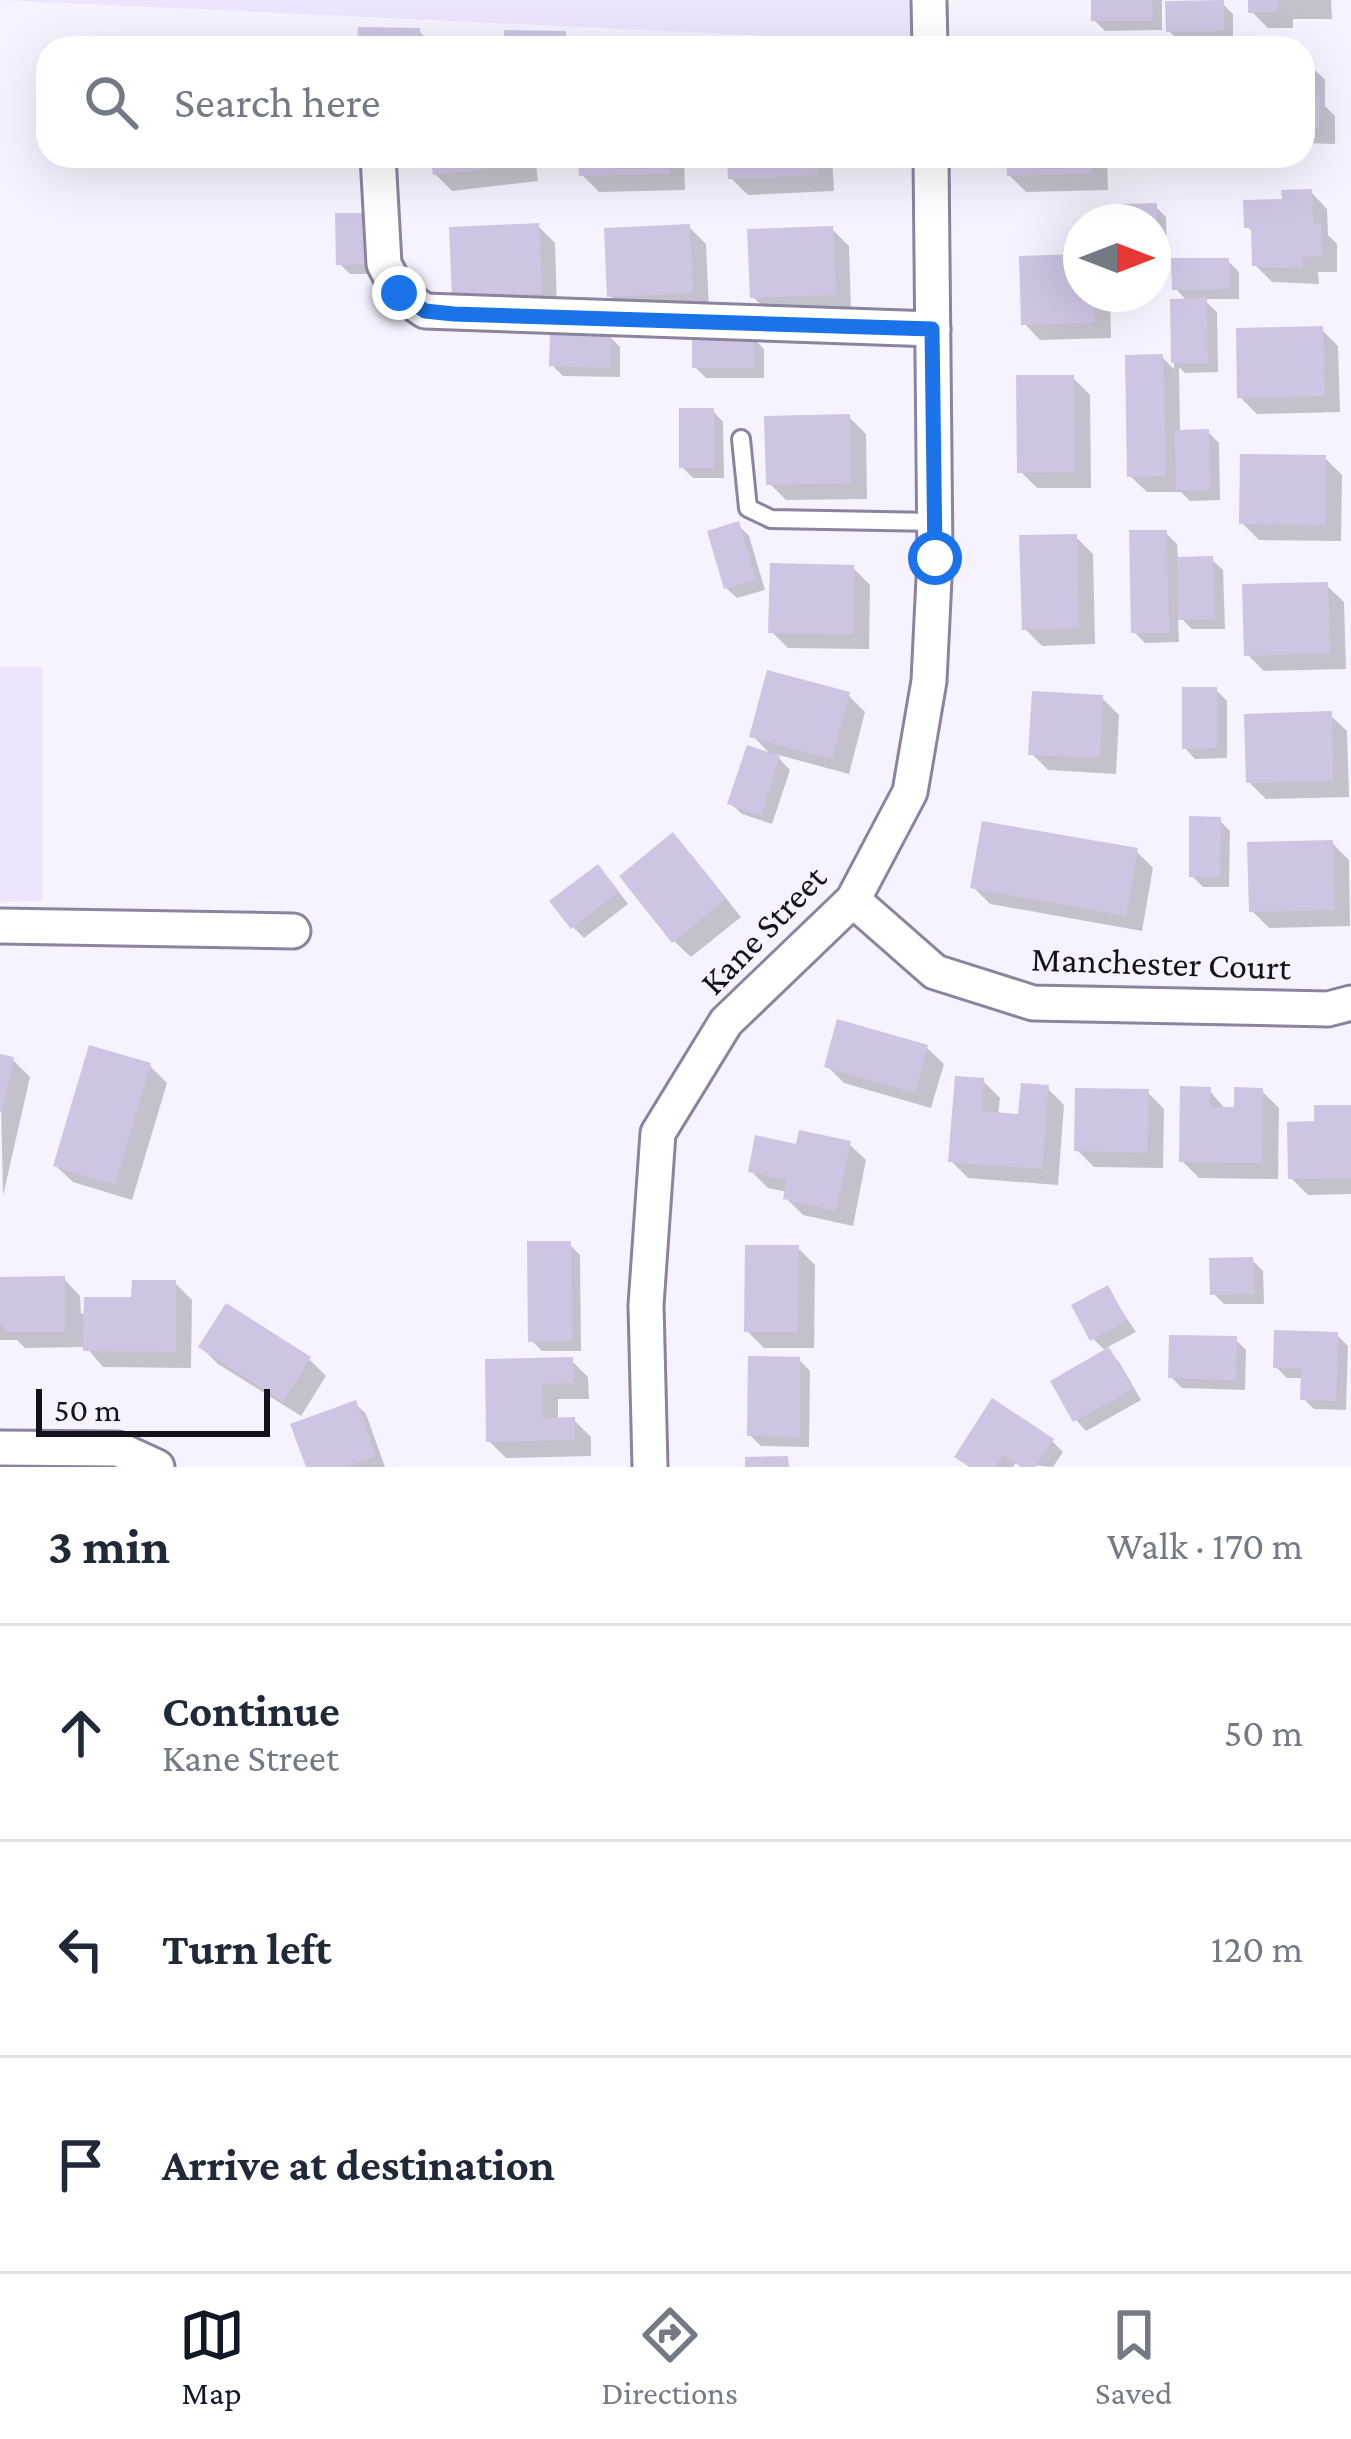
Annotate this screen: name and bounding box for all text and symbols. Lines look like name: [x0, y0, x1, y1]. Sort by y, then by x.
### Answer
search box: [36, 36, 1315, 168]
icon: search: [78, 69, 144, 135]
text: Search here: [174, 77, 381, 127]
north arrow: [1063, 204, 1171, 312]
route end: [372, 266, 426, 320]
route start: [908, 531, 962, 585]
street label: Kane Street: [692, 857, 835, 1003]
street label: Manchester Court: [1031, 938, 1293, 988]
scale bar: [36, 1383, 270, 1436]
text: 50 m: [54, 1391, 121, 1428]
text: 3 min: [48, 1517, 170, 1574]
text: Walk · 170 m: [1107, 1524, 1303, 1567]
text: Continue: [162, 1686, 340, 1736]
icon: ahead: [48, 1700, 114, 1766]
text: 50 m: [1224, 1711, 1303, 1754]
text: Kane Street: [162, 1736, 339, 1779]
icon: left: [48, 1916, 114, 1982]
text: Turn left: [162, 1924, 331, 1974]
text: 120 m: [1211, 1927, 1303, 1970]
icon: arrive: [48, 2132, 114, 2198]
text: Arrive at destination: [162, 2140, 555, 2190]
tab: Map: [179, 2302, 245, 2411]
tab: Directions: [602, 2302, 738, 2411]
tab: Saved: [1095, 2302, 1172, 2411]

